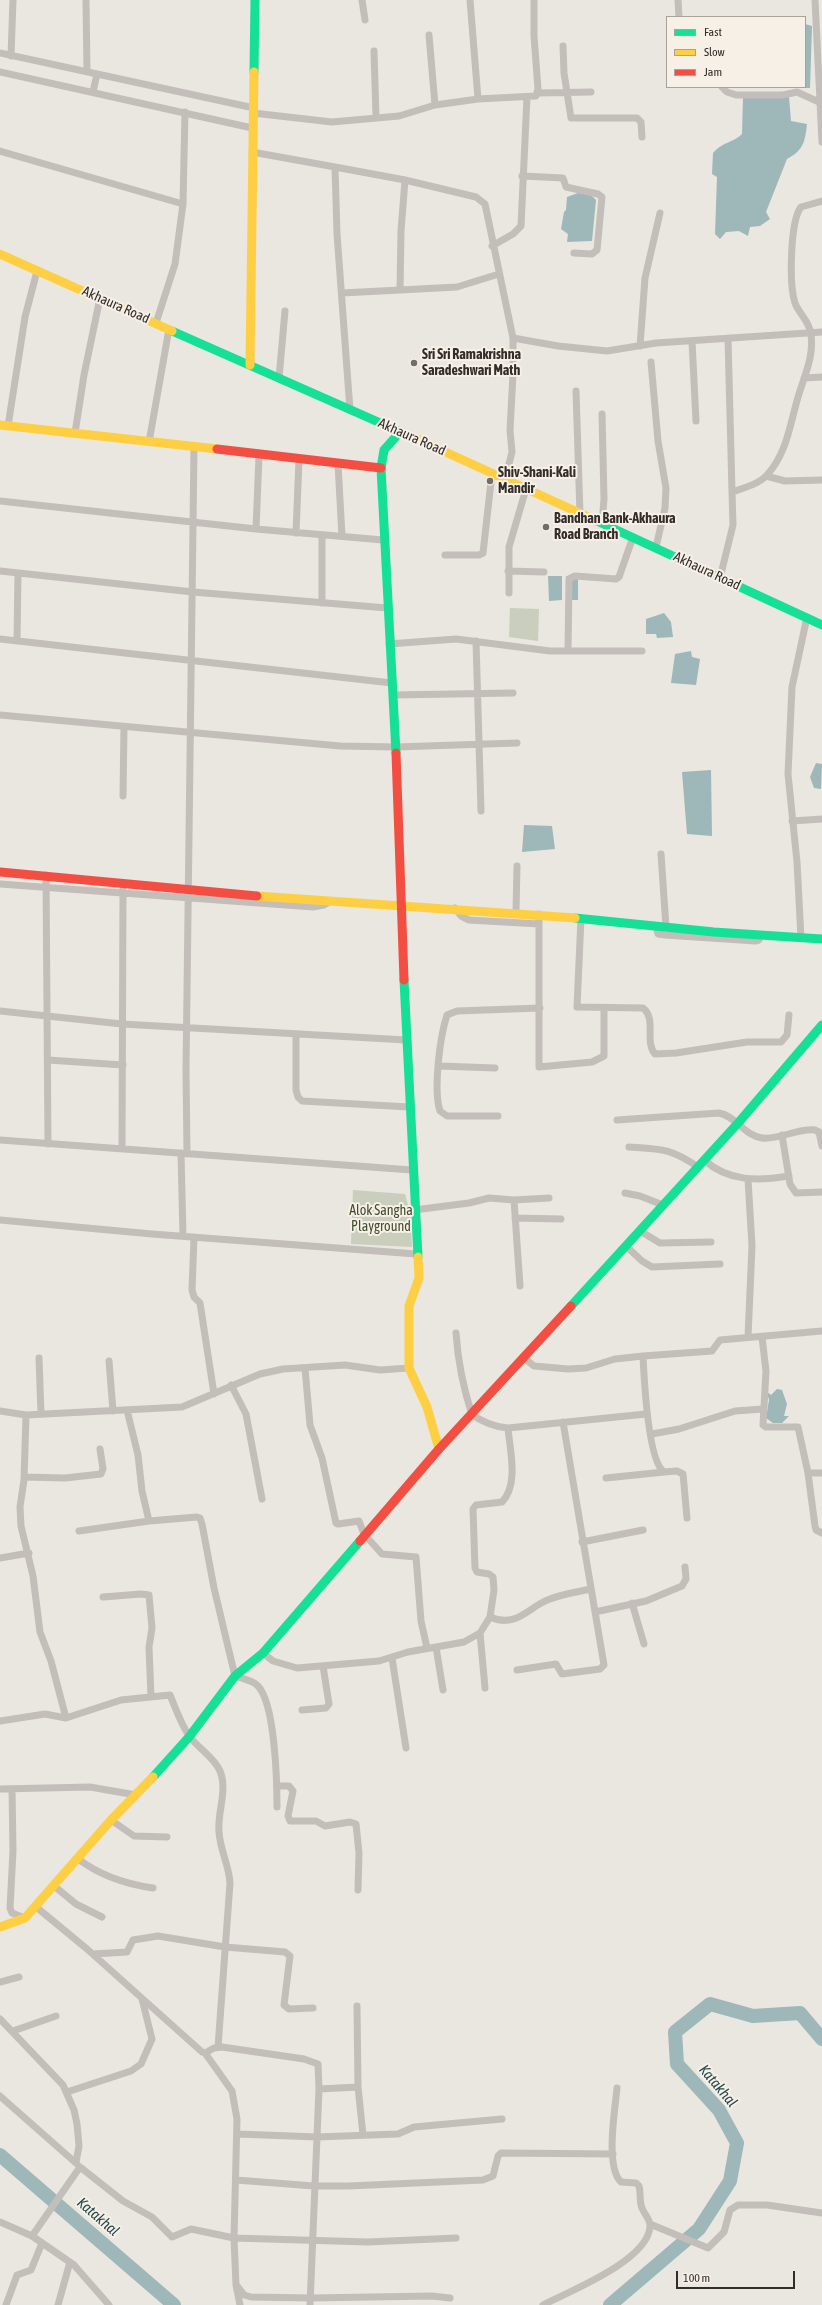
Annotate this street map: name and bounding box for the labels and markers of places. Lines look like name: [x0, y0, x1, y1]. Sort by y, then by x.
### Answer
place label: Sri Sri Ramakrishna Saradeshwari Math: [422, 347, 521, 380]
marker: Sri Sri Ramakrishna Saradeshwari Math: [409, 358, 419, 368]
place label: Shiv-Shani-Kali Mandir: [498, 465, 576, 498]
marker: Shiv-Shani-Kali Mandir: [485, 476, 495, 486]
place label: Bandhan Bank-Akhaura Road Branch: [554, 511, 676, 544]
marker: Bandhan Bank-Akhaura Road Branch: [541, 522, 551, 532]

